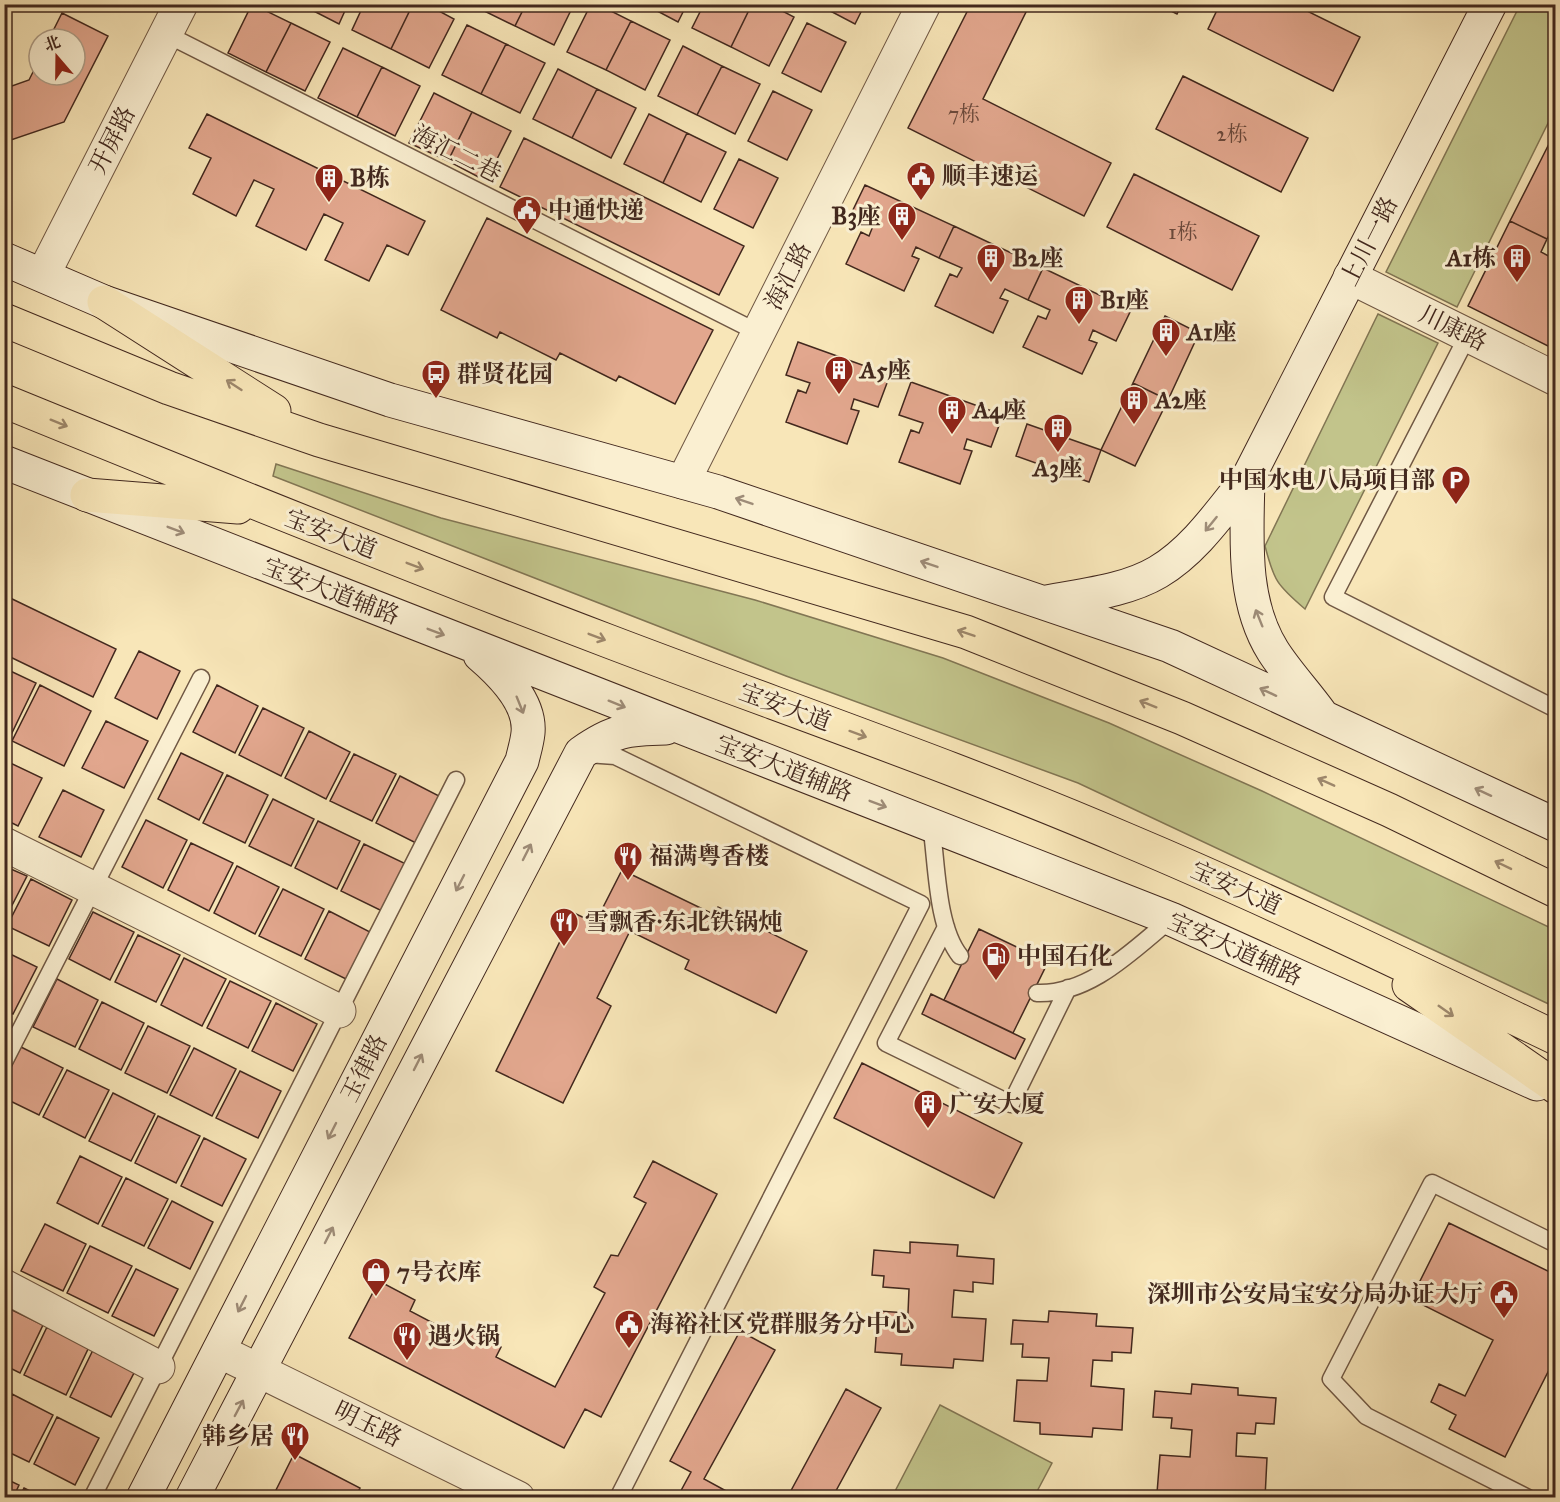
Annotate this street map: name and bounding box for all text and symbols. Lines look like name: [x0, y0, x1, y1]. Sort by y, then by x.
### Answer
north arrow: [27, 27, 87, 87]
text: 北: [41, 32, 63, 55]
street label: 开屏路: [82, 101, 142, 179]
house number: 7栋: [948, 101, 980, 127]
street label: 海汇二巷: [407, 119, 507, 189]
house number: 2栋: [1216, 121, 1248, 147]
public building icon: 顺丰速运: [905, 160, 937, 202]
place label: 顺丰速运: [942, 161, 1038, 191]
building icon: B栋: [313, 162, 345, 204]
place label: B栋: [350, 163, 390, 193]
street label: 上川一路: [1334, 191, 1404, 291]
public building icon: 中通快递: [511, 194, 543, 236]
place label: 中通快递: [548, 195, 644, 225]
building icon: B3座: [886, 200, 918, 242]
place label: B3座: [832, 201, 881, 231]
house number: 1栋: [1168, 219, 1198, 245]
street label: 海汇路: [758, 237, 818, 315]
building icon: B2座: [975, 242, 1007, 284]
building icon: A1栋: [1501, 242, 1533, 284]
place label: B2座: [1012, 243, 1064, 273]
place label: A1栋: [1444, 243, 1496, 273]
building icon: B1座: [1063, 284, 1095, 326]
place label: B1座: [1100, 285, 1149, 315]
street label: 川康路: [1414, 299, 1492, 357]
building icon: A1座: [1150, 316, 1182, 358]
place label: A1座: [1185, 317, 1237, 347]
building icon: A5座: [823, 354, 855, 396]
place label: A5座: [858, 355, 911, 385]
bus stop icon: 群贤花园: [420, 358, 452, 400]
place label: 群贤花园: [457, 359, 553, 389]
one-way arrow: [226, 379, 243, 391]
building icon: A2座: [1118, 384, 1150, 426]
place label: A2座: [1153, 385, 1207, 415]
building icon: A4座: [936, 394, 968, 436]
place label: A4座: [971, 395, 1027, 425]
building icon: A3座: [1042, 412, 1074, 454]
one-way arrow: [49, 418, 67, 429]
place label: A3座: [1031, 453, 1083, 483]
parking icon: 中国水电八局项目部: [1440, 464, 1472, 506]
place label: 中国水电八局项目部: [1219, 465, 1435, 495]
one-way arrow: [736, 495, 754, 506]
street label: 宝安大道: [281, 503, 381, 565]
one-way arrow: [1204, 516, 1217, 532]
one-way arrow: [167, 525, 185, 536]
street label: 宝安大道辅路: [258, 551, 404, 631]
one-way arrow: [920, 557, 939, 568]
one-way arrow: [405, 561, 424, 572]
one-way arrow: [1253, 609, 1264, 628]
one-way arrow: [957, 626, 976, 637]
one-way arrow: [426, 627, 445, 638]
one-way arrow: [587, 632, 606, 643]
street label: 宝安大道: [735, 676, 835, 738]
one-way arrow: [1260, 686, 1278, 698]
one-way arrow: [515, 695, 526, 714]
one-way arrow: [1139, 698, 1158, 709]
one-way arrow: [607, 699, 626, 710]
street label: 宝安大道辅路: [711, 728, 857, 808]
one-way arrow: [849, 729, 867, 740]
one-way arrow: [1318, 776, 1336, 788]
one-way arrow: [1475, 785, 1493, 797]
one-way arrow: [868, 799, 886, 810]
restaurant icon: 福满粤香楼: [612, 840, 644, 882]
place label: 福满粤香楼: [649, 841, 769, 871]
one-way arrow: [522, 843, 534, 861]
street label: 宝安大道: [1186, 855, 1286, 921]
one-way arrow: [1494, 859, 1512, 871]
one-way arrow: [453, 874, 465, 892]
restaurant icon: 雪飘香·东北铁锅炖: [548, 906, 580, 948]
street label: 宝安大道辅路: [1163, 906, 1307, 992]
place label: 雪飘香·东北铁锅炖: [585, 907, 782, 937]
fuel station icon: 中国石化: [980, 940, 1012, 982]
place label: 中国石化: [1017, 941, 1113, 971]
one-way arrow: [1437, 1005, 1454, 1017]
street label: 玉律路: [334, 1029, 394, 1107]
one-way arrow: [413, 1054, 425, 1072]
building icon: 广安大厦: [912, 1088, 944, 1130]
place label: 广安大厦: [949, 1089, 1045, 1119]
one-way arrow: [326, 1122, 338, 1139]
one-way arrow: [324, 1227, 335, 1245]
shop icon: 7号衣库: [360, 1256, 392, 1298]
place label: 7号衣库: [397, 1257, 482, 1287]
public building icon: 深圳市公安局宝安分局办证大厅: [1488, 1278, 1520, 1320]
place label: 深圳市公安局宝安分局办证大厅: [1147, 1279, 1483, 1309]
one-way arrow: [236, 1295, 248, 1313]
public building icon: 海裕社区党群服务分中心: [613, 1308, 645, 1350]
place label: 海裕社区党群服务分中心: [650, 1309, 914, 1339]
restaurant icon: 遇火锅: [391, 1320, 423, 1362]
place label: 遇火锅: [428, 1321, 500, 1351]
street label: 明玉路: [329, 1395, 407, 1453]
one-way arrow: [234, 1400, 245, 1418]
restaurant icon: 韩乡居: [279, 1420, 311, 1462]
place label: 韩乡居: [202, 1421, 274, 1451]

